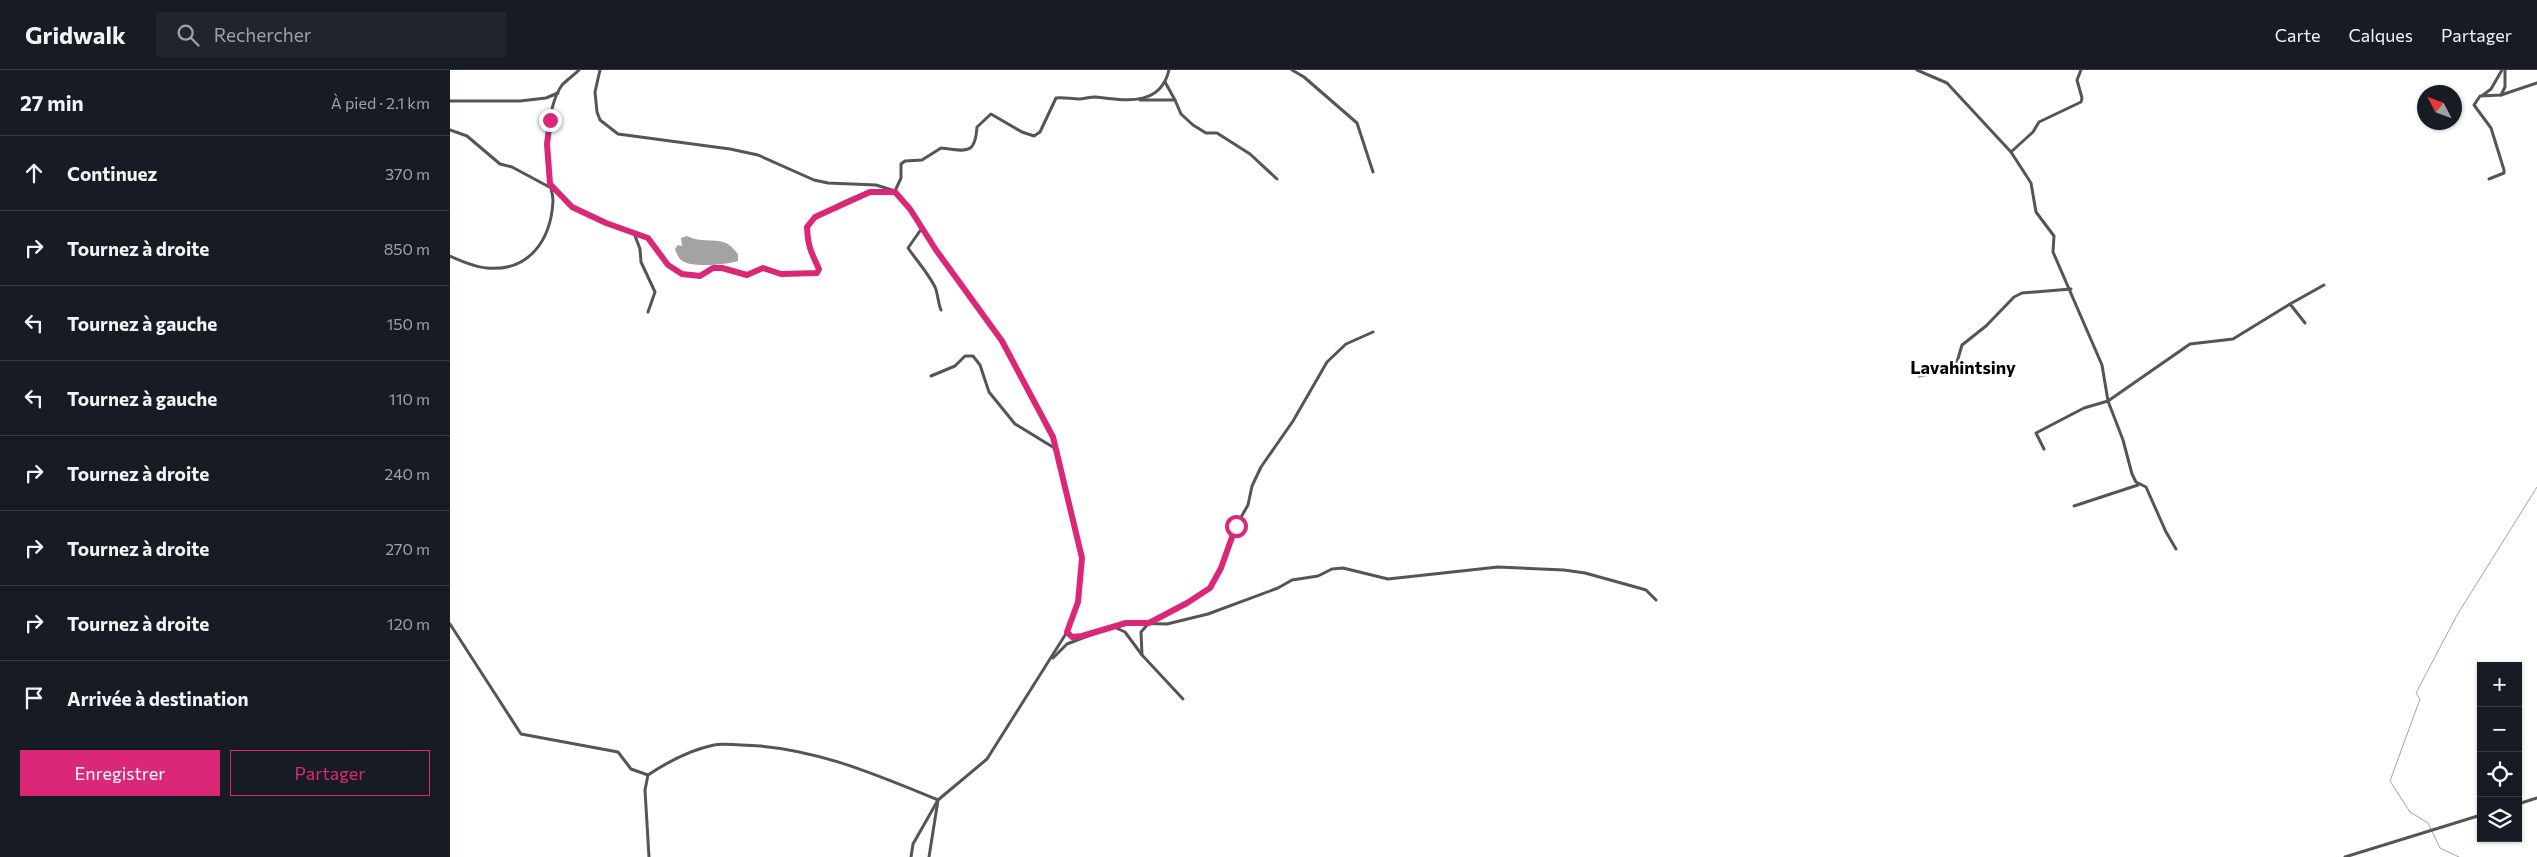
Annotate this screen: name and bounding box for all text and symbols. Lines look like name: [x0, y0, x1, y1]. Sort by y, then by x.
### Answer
search box: [156, 12, 506, 57]
text: Gridwalk: [25, 20, 126, 49]
icon: search: [174, 21, 202, 49]
text: Rechercher: [214, 23, 311, 46]
text: Carte: [2275, 24, 2320, 46]
text: Calques: [2348, 24, 2413, 46]
text: Partager: [2441, 24, 2512, 46]
north arrow: [2417, 85, 2462, 130]
text: 27 min: [20, 90, 84, 115]
text: À pied · 2.1 km: [331, 93, 430, 112]
route end: [539, 109, 562, 132]
icon: ahead: [20, 159, 48, 187]
text: Continuez: [67, 162, 157, 185]
text: 370 m: [385, 164, 430, 183]
icon: right: [20, 234, 48, 262]
text: Tournez à droite: [67, 237, 209, 260]
text: 850 m: [384, 239, 430, 258]
icon: left: [20, 309, 48, 337]
text: Tournez à gauche: [67, 312, 217, 335]
text: 150 m: [387, 314, 430, 333]
district label: Lavahintsiny: [1910, 356, 2016, 378]
icon: left: [20, 384, 48, 412]
text: Tournez à gauche: [67, 387, 217, 410]
text: 110 m: [389, 389, 430, 408]
icon: right: [20, 459, 48, 487]
text: Tournez à droite: [67, 462, 209, 485]
text: 240 m: [384, 464, 430, 483]
route start: [1225, 515, 1248, 538]
icon: right: [20, 534, 48, 562]
text: Tournez à droite: [67, 537, 209, 560]
text: 270 m: [385, 539, 430, 558]
icon: right: [20, 609, 48, 637]
text: Tournez à droite: [67, 612, 209, 635]
text: 120 m: [387, 614, 430, 633]
map controls: [2477, 662, 2522, 842]
button: +: [2477, 662, 2522, 707]
icon: arrive: [20, 684, 48, 712]
text: Arrivée à destination: [67, 687, 249, 710]
button: −: [2477, 707, 2522, 752]
button: Enregistrer: [20, 750, 220, 796]
button: Partager: [230, 750, 430, 796]
button: locate: [2477, 752, 2522, 797]
button: layers: [2477, 797, 2522, 842]

